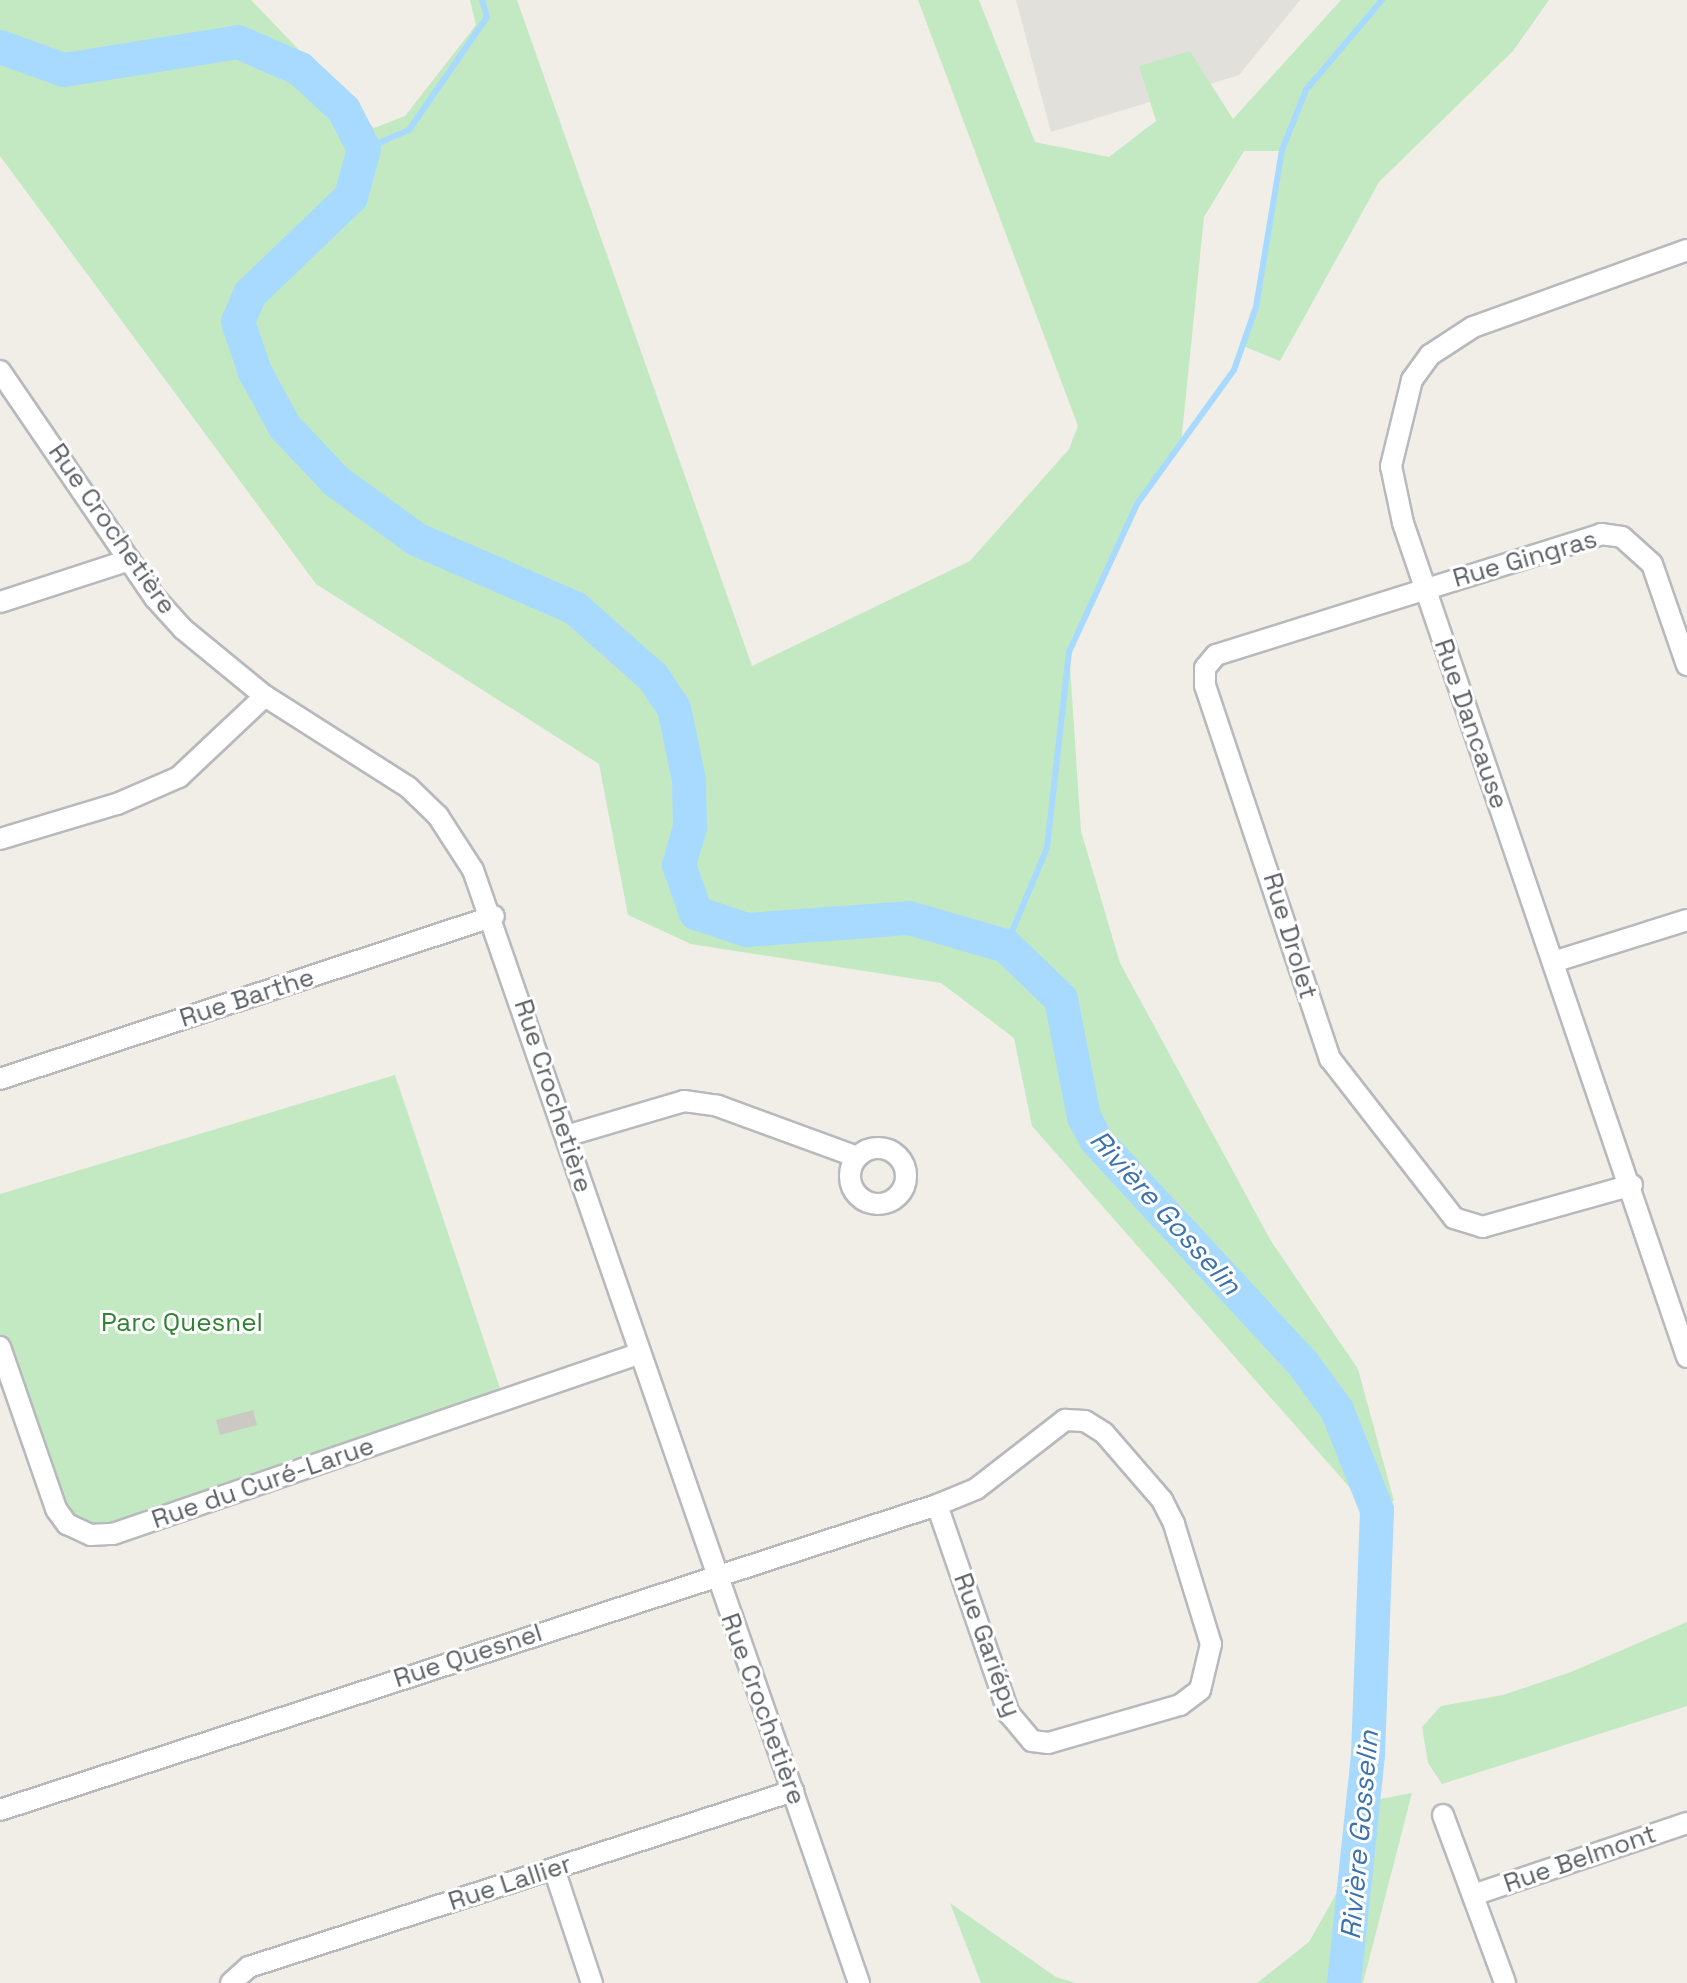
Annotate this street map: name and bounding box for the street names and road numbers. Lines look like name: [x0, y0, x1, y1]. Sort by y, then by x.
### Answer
street label: Rue Crochetière: [41, 438, 183, 620]
street label: Rue Gingras: [1449, 524, 1601, 594]
street label: Rue Dancause: [1427, 635, 1515, 813]
street label: Rue Drolet: [1256, 869, 1324, 1003]
street label: Rue Barthe: [176, 962, 318, 1034]
street label: Rue Crochetière: [507, 995, 599, 1197]
street label: Rue du Curé-Larue: [148, 1430, 378, 1536]
street label: Rue Gariépy: [947, 1569, 1027, 1721]
street label: Rue Crochetière: [714, 1609, 812, 1809]
street label: Rue Quesnel: [390, 1617, 546, 1695]
street label: Rue Belmont: [1500, 1818, 1660, 1900]
street label: Rue Lallier: [444, 1848, 576, 1918]

